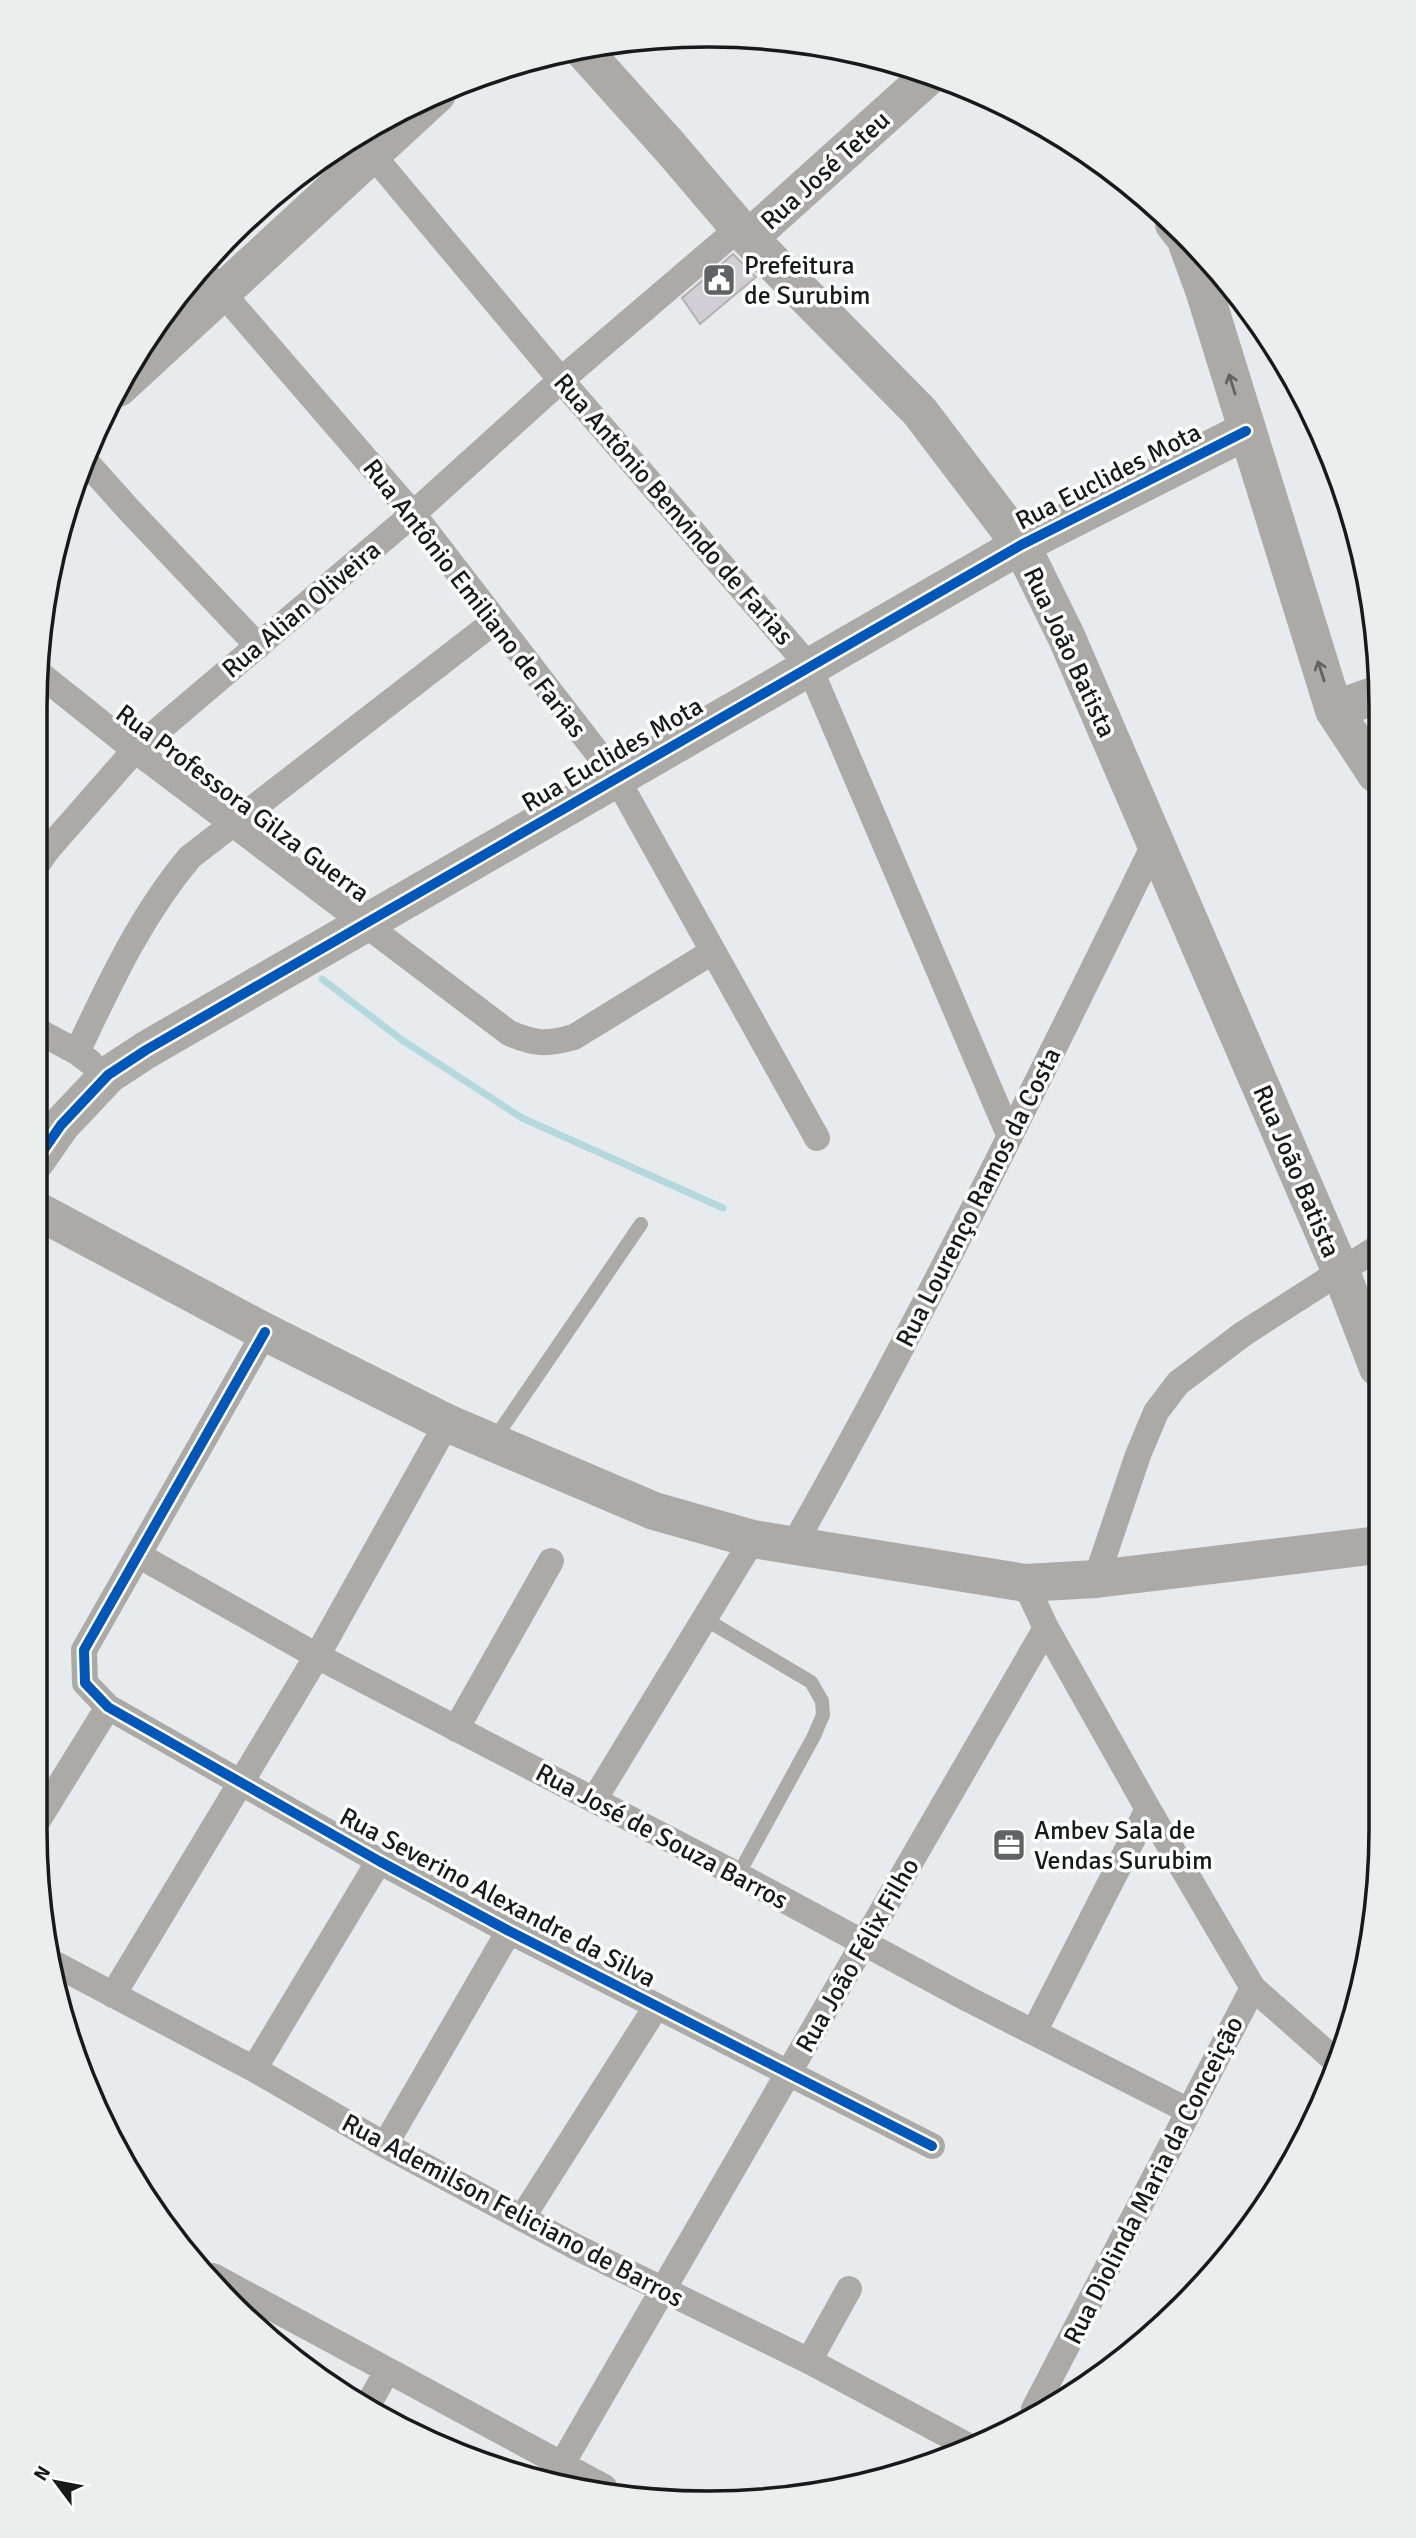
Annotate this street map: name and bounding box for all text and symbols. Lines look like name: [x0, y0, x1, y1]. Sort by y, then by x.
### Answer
street label: Rua José Teteu: [754, 104, 897, 237]
place label: Prefeitura de Surubim: [744, 250, 870, 312]
public building icon: Prefeitura de Surubim: [700, 261, 738, 299]
street label: Rua Antônio Benvindo de Farias: [547, 367, 800, 652]
one-way arrow: [1225, 373, 1238, 395]
street label: Rua Euclides Mota: [1010, 416, 1207, 537]
street label: Rua Antônio Emiliano de Farias: [355, 453, 593, 744]
street label: Rua Alian Oliveira: [216, 534, 387, 685]
street label: Rua João Batista: [1016, 562, 1123, 743]
one-way arrow: [1314, 661, 1326, 683]
street label: Rua Euclides Mota: [516, 690, 709, 820]
street label: Rua Professora Gilza Guerra: [109, 698, 376, 910]
street label: Rua Lourenço Ramos da Costa: [889, 1042, 1068, 1353]
street label: Rua João Batista: [1245, 1080, 1347, 1262]
street label: Rua José de Souza Barros: [530, 1757, 793, 1917]
street label: Rua Severino Alexandre da Silva: [334, 1801, 661, 1995]
place label: Ambev Sala de Vendas Surubim: [1034, 1815, 1213, 1877]
office icon: Ambev Sala de Vendas Surubim: [990, 1826, 1028, 1864]
street label: Rua João Félix Filho: [789, 1852, 927, 2059]
street label: Rua Diolinda Maria da Conceição: [1057, 2011, 1251, 2350]
street label: Rua Ademilson Feliciano de Barros: [336, 2107, 689, 2315]
north arrow: [21, 2447, 91, 2517]
text: N: [29, 2462, 56, 2485]

